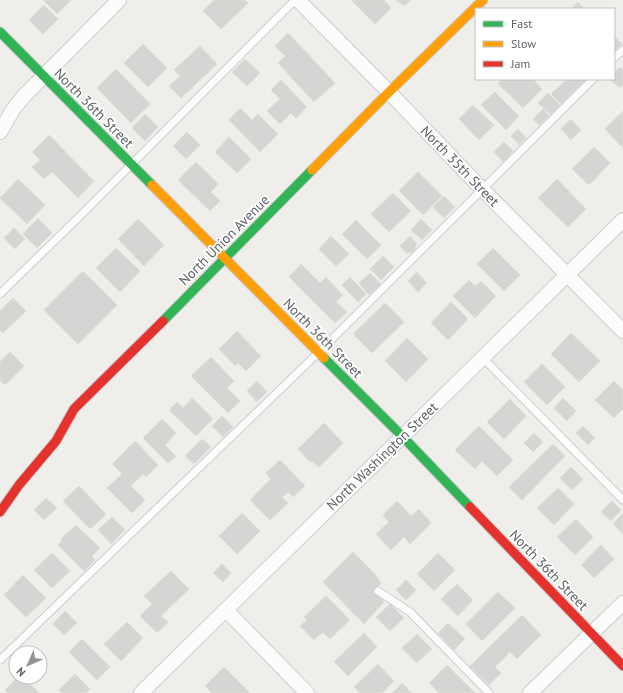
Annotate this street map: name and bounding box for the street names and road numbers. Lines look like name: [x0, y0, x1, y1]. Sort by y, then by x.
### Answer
street label: North 36th Street: [50, 64, 138, 152]
street label: North 35th Street: [417, 122, 503, 210]
street label: North Union Avenue: [175, 191, 273, 289]
street label: North 36th Street: [279, 294, 367, 382]
street label: North Washington Street: [323, 398, 442, 514]
street label: North 36th Street: [506, 526, 592, 614]

